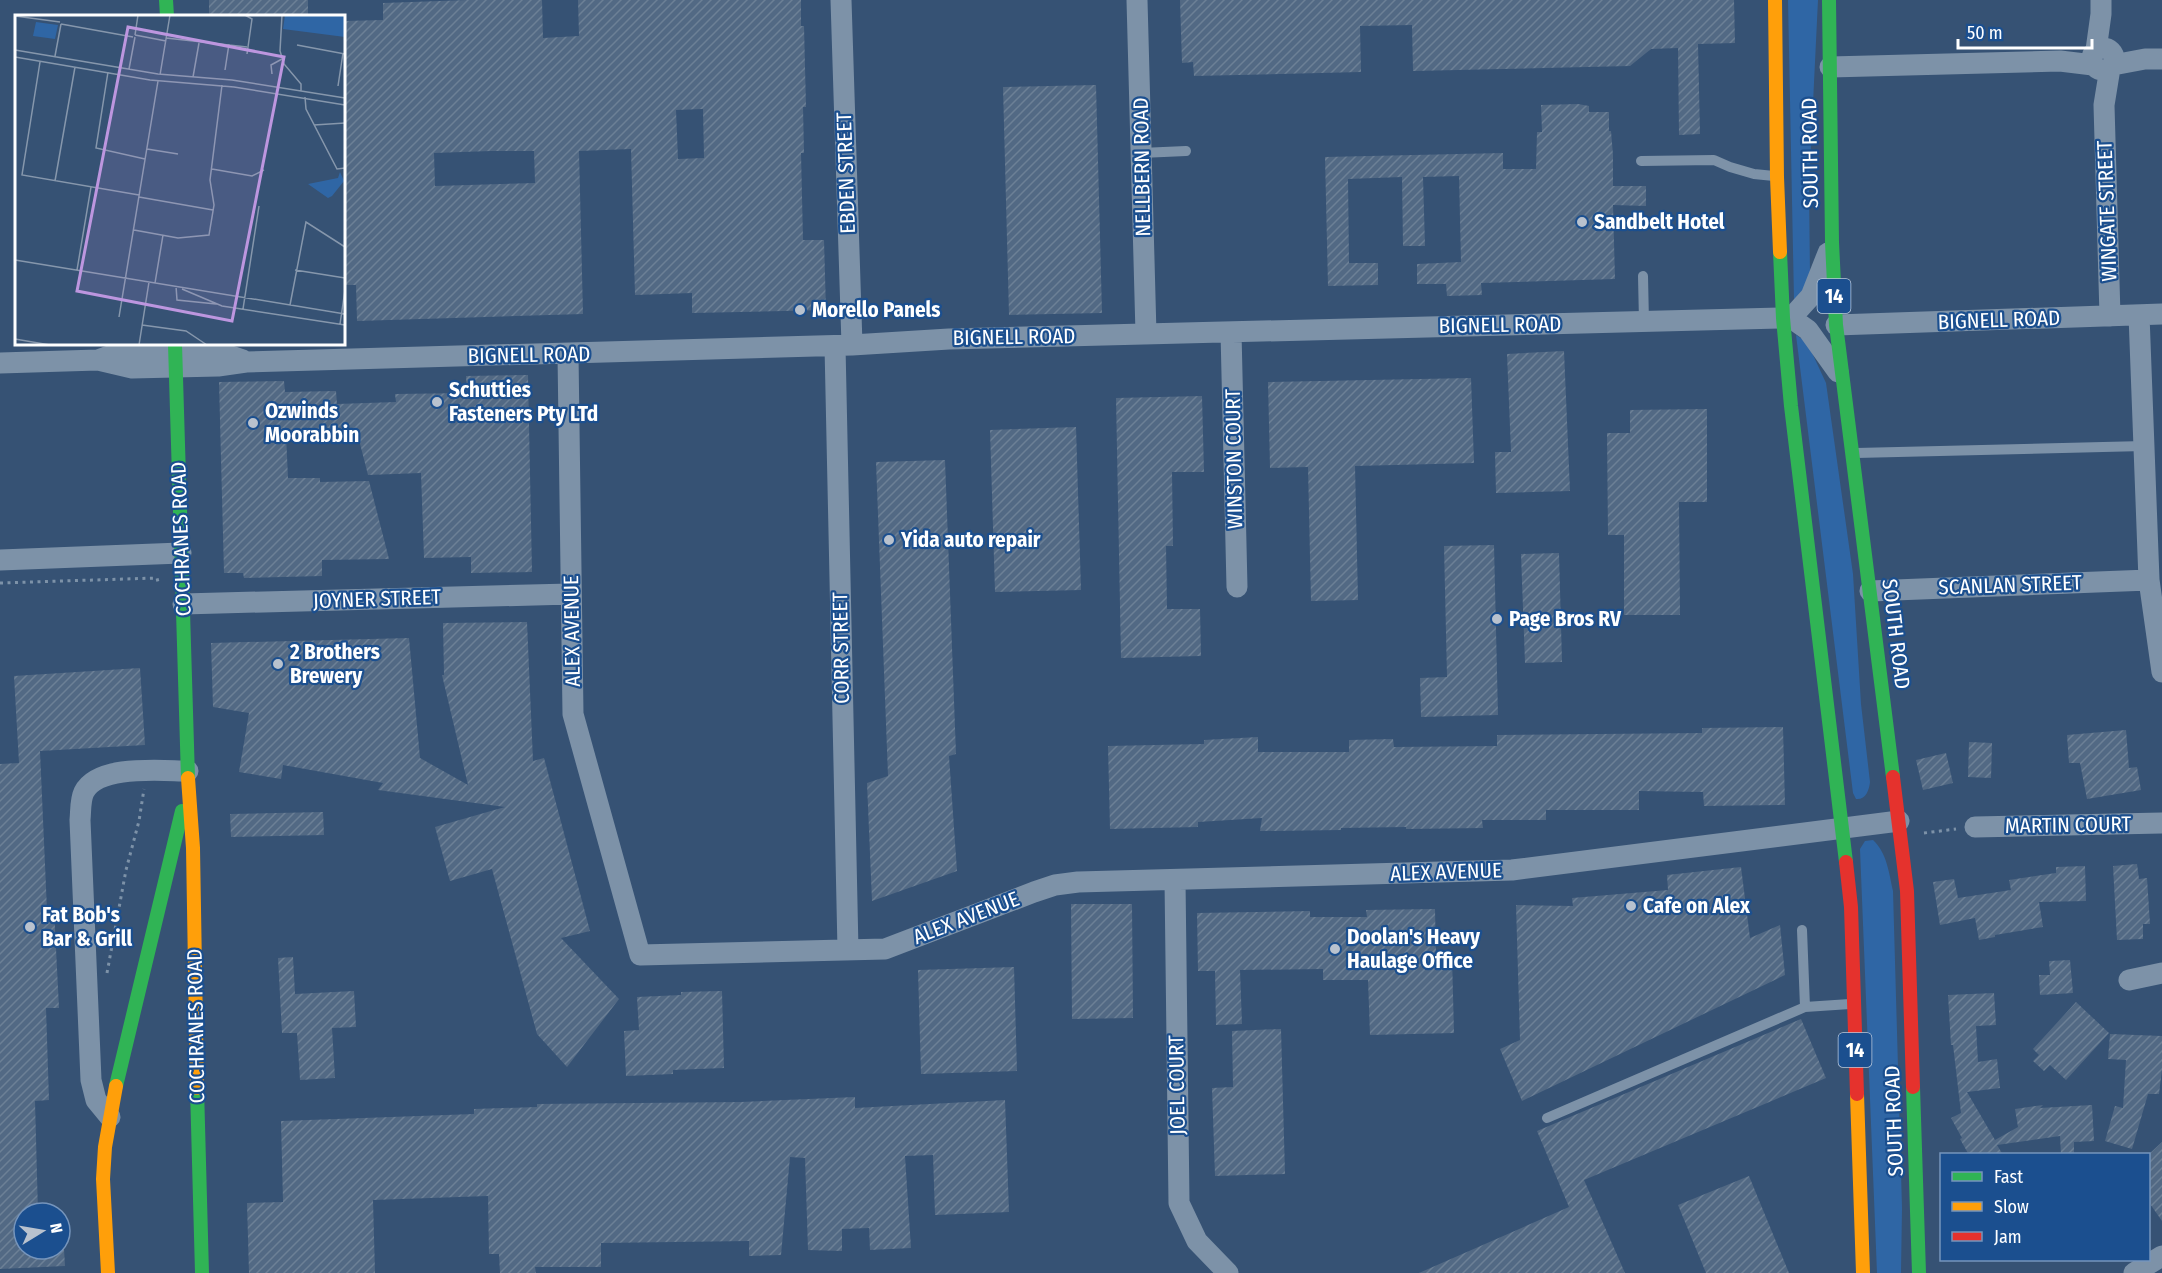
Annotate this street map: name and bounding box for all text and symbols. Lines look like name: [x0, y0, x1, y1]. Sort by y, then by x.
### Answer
scale bar: [1958, 12, 2092, 50]
inset map: [15, 15, 345, 345]
text: 50 m: [1967, 22, 2003, 44]
street label: NELLBERN ROAD: [1128, 97, 1156, 237]
street label: SOUTH ROAD: [1796, 97, 1824, 209]
street label: EBDEN STREET: [831, 112, 861, 234]
street label: WINGATE STREET: [2092, 140, 2122, 282]
place label: Sandbelt Hotel: [1594, 209, 1725, 235]
marker: Sandbelt Hotel: [1575, 215, 1589, 229]
road number: 14: [1818, 279, 1850, 313]
place label: Morello Panels: [812, 297, 940, 323]
marker: Morello Panels: [793, 303, 807, 317]
street label: BIGNELL ROAD: [1937, 305, 2061, 335]
street label: BIGNELL ROAD: [1438, 311, 1562, 339]
street label: BIGNELL ROAD: [952, 323, 1076, 351]
street label: BIGNELL ROAD: [467, 341, 591, 369]
place label: Schutties Fasteners Pty LTd: [449, 377, 598, 427]
street label: WINSTON COURT: [1220, 388, 1248, 529]
marker: Schutties Fasteners Pty LTd: [430, 395, 444, 409]
place label: Ozwinds Moorabbin: [265, 398, 359, 448]
marker: Ozwinds Moorabbin: [246, 416, 260, 430]
street label: COCHRANES ROAD: [165, 461, 197, 617]
place label: Yida auto repair: [900, 527, 1041, 553]
marker: Yida auto repair: [882, 533, 896, 547]
street label: SCANLAN STREET: [1938, 569, 2082, 600]
street label: ALEX AVENUE: [558, 575, 586, 687]
street label: SOUTH ROAD: [1876, 577, 1916, 691]
street label: JOYNER STREET: [312, 584, 442, 614]
street label: CORR STREET: [827, 592, 855, 704]
place label: Page Bros RV: [1509, 606, 1622, 632]
marker: Page Bros RV: [1490, 612, 1504, 626]
place label: 2 Brothers Brewery: [289, 639, 380, 689]
marker: 2 Brothers Brewery: [271, 657, 285, 671]
street label: MARTIN COURT: [2005, 811, 2132, 839]
street label: ALEX AVENUE: [1390, 857, 1502, 887]
street label: ALEX AVENUE: [909, 886, 1023, 950]
place label: Cafe on Alex: [1643, 893, 1751, 919]
marker: Cafe on Alex: [1624, 899, 1638, 913]
place label: Fat Bob's Bar & Grill: [42, 902, 132, 952]
marker: Fat Bob's Bar & Grill: [23, 920, 37, 934]
place label: Doolan's Heavy Haulage Office: [1347, 924, 1481, 974]
marker: Doolan's Heavy Haulage Office: [1328, 942, 1342, 956]
street label: COCHRANES ROAD: [182, 949, 210, 1103]
road number: 14: [1838, 1033, 1872, 1067]
street label: JOEL COURT: [1163, 1035, 1191, 1135]
street label: SOUTH ROAD: [1879, 1065, 1909, 1177]
legend: [1940, 1153, 2150, 1261]
text: Fast: [1994, 1166, 2023, 1188]
text: Slow: [1994, 1196, 2029, 1218]
north arrow: [12, 1201, 72, 1261]
text: N: [46, 1222, 66, 1235]
text: Jam: [1994, 1226, 2022, 1248]

